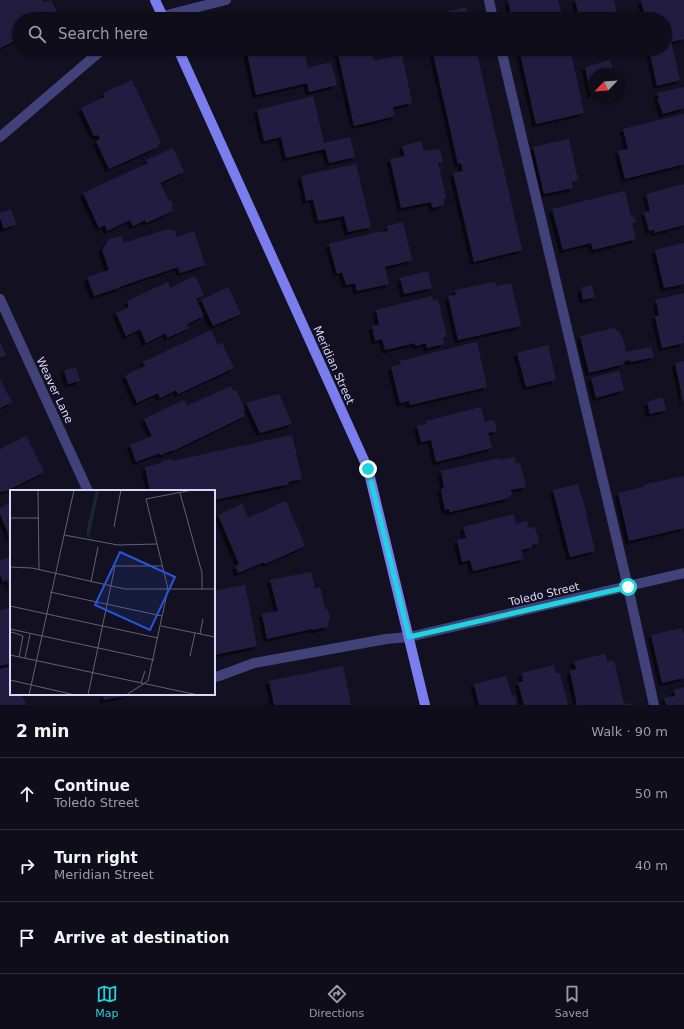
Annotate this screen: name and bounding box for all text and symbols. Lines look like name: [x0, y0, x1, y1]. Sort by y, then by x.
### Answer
search box: [12, 12, 672, 56]
icon: search: [26, 23, 48, 45]
text: Search here: [58, 25, 148, 43]
north arrow: [588, 68, 624, 104]
street label: Meridian Street: [310, 324, 357, 407]
street label: Weaver Lane: [34, 355, 76, 426]
route end: [359, 460, 377, 478]
inset map: [10, 490, 215, 695]
route start: [619, 578, 637, 596]
street label: Toledo Street: [507, 580, 581, 609]
text: 2 min: [16, 721, 69, 741]
text: Walk · 90 m: [591, 724, 668, 739]
text: Continue: [54, 777, 130, 795]
icon: ahead: [16, 783, 38, 805]
text: 50 m: [635, 786, 668, 801]
text: Toledo Street: [54, 795, 139, 810]
text: Turn right: [54, 849, 138, 867]
icon: right: [16, 855, 38, 877]
text: 40 m: [635, 858, 668, 873]
text: Meridian Street: [54, 867, 154, 882]
icon: arrive: [16, 927, 38, 949]
text: Arrive at destination: [54, 929, 229, 947]
tab: Map: [95, 983, 118, 1020]
tab: Directions: [309, 983, 364, 1020]
tab: Saved: [555, 983, 589, 1020]

